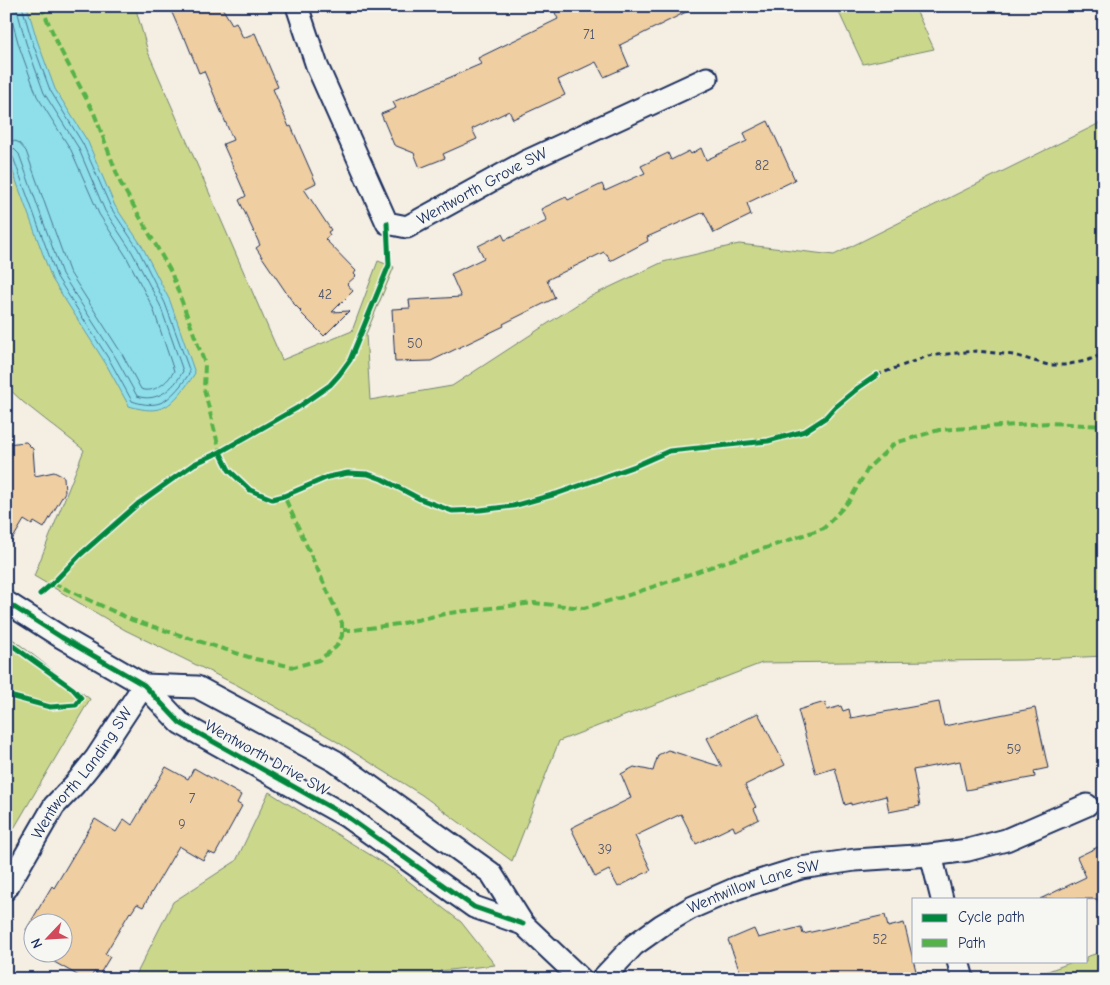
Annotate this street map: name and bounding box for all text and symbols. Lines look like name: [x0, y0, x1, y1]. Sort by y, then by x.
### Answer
house number: 71: [583, 26, 595, 43]
street label: Wentworth Grove SW: [414, 144, 550, 229]
house number: 82: [755, 157, 769, 174]
house number: 42: [318, 286, 332, 303]
house number: 50: [407, 335, 423, 352]
street label: Wentworth Landing SW: [28, 704, 136, 842]
street label: Wentworth Drive SW: [202, 716, 332, 800]
house number: 59: [1006, 741, 1022, 758]
house number: 7: [189, 790, 196, 807]
house number: 9: [178, 816, 186, 833]
house number: 39: [598, 841, 612, 858]
street label: Wentwillow Lane SW: [685, 856, 821, 917]
legend: [912, 898, 1088, 962]
text: Cycle path: [958, 908, 1025, 926]
north arrow: [22, 912, 72, 962]
house number: 52: [873, 931, 887, 948]
text: Path: [958, 934, 986, 952]
text: N: [27, 936, 46, 951]

